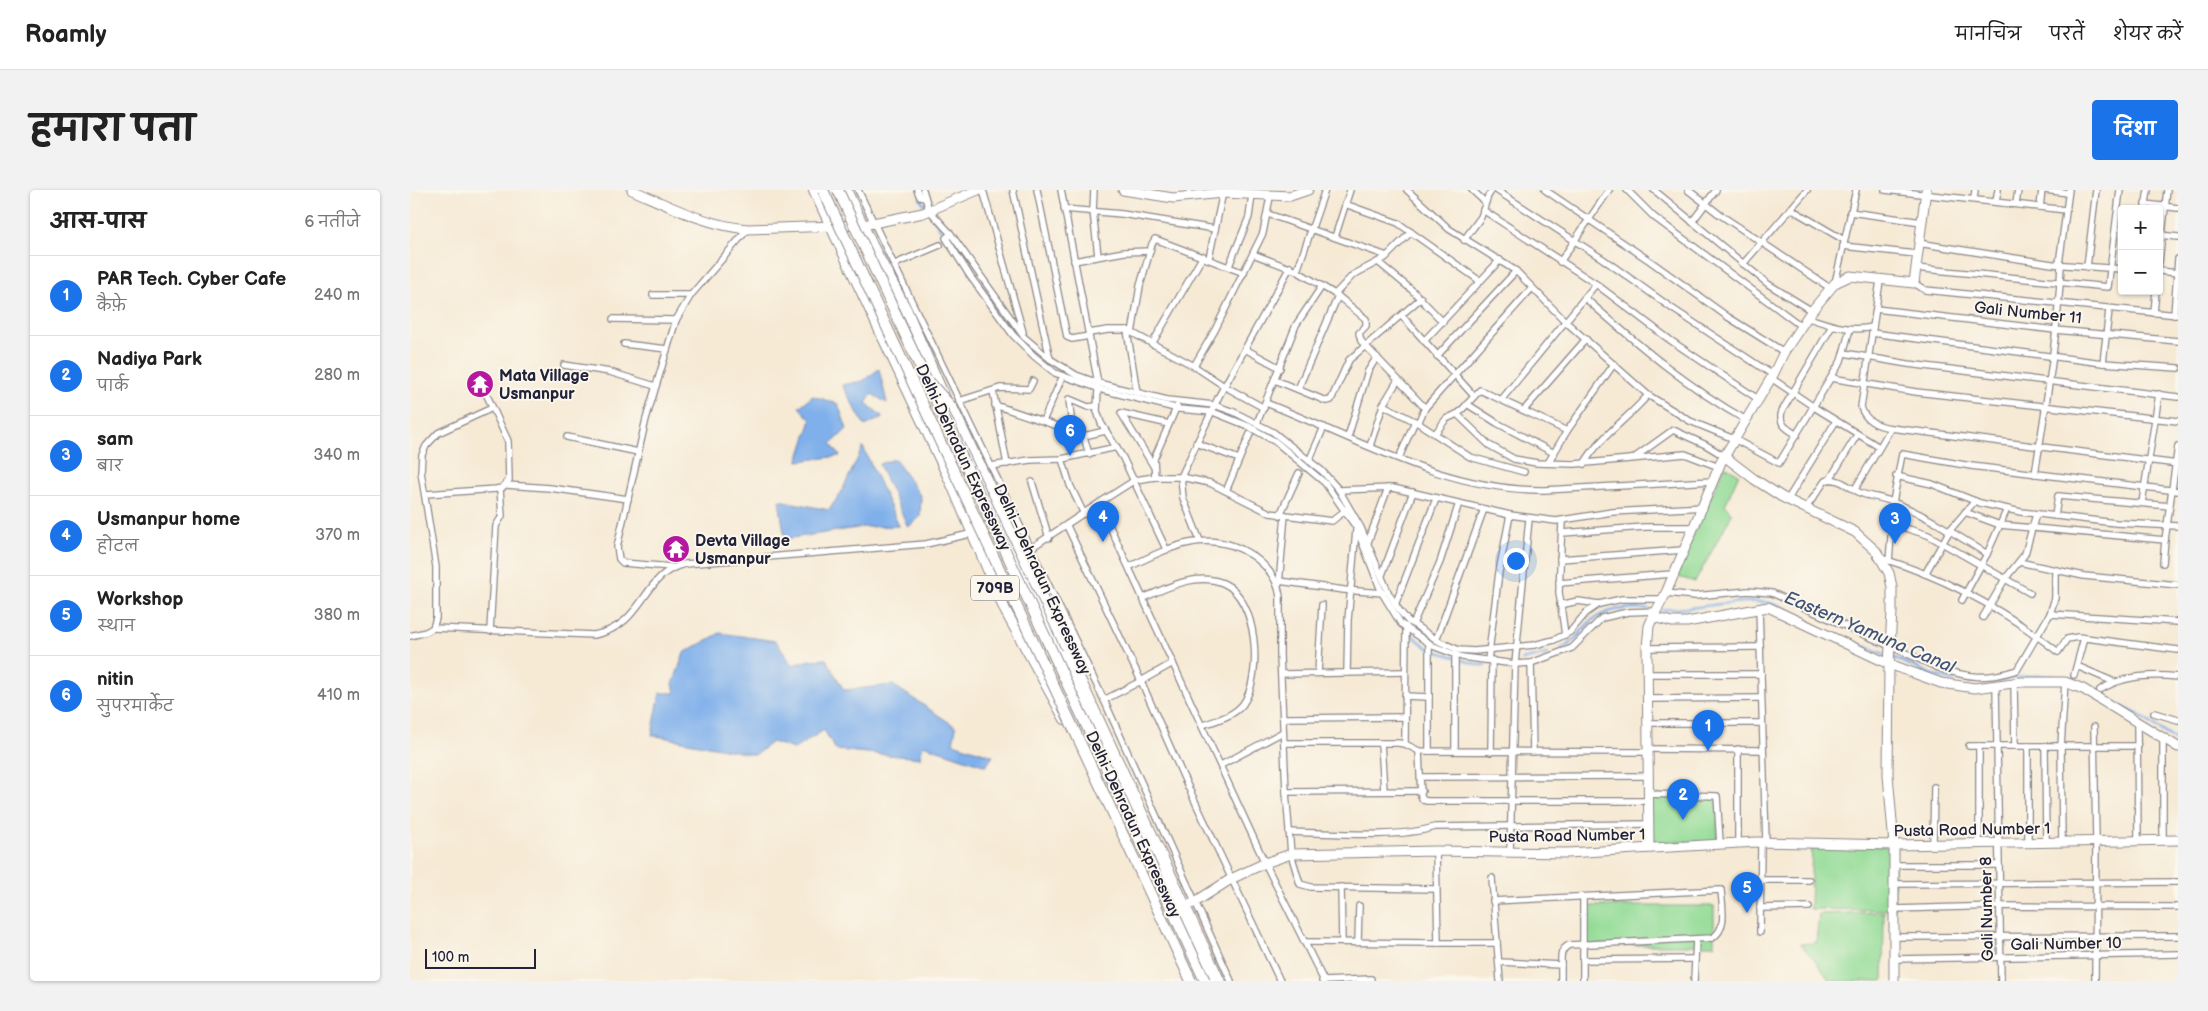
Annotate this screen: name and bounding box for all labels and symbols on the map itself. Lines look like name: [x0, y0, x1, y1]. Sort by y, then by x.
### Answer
street label: Gali Number 11: [1973, 298, 2083, 329]
street label: Delhi-Dehradun Expressway: [911, 361, 1015, 555]
place label: Mata Village Usmanpur: [499, 367, 589, 404]
temple icon: Mata Village Usmanpur: [465, 369, 495, 399]
pin: 6: [1054, 415, 1086, 456]
street label: Delhi–Dehradun Expressway: [989, 481, 1095, 679]
pin: 4: [1087, 501, 1119, 542]
pin: 3: [1879, 503, 1911, 544]
place label: Devta Village Usmanpur: [695, 532, 790, 569]
temple icon: Devta Village Usmanpur: [661, 534, 691, 564]
your location: [1503, 548, 1529, 574]
road number: 709B: [971, 576, 1019, 600]
water label: Eastern Yamuna Canal: [1781, 587, 1959, 678]
pin: 1: [1692, 710, 1724, 751]
street label: Delhi-Dehradun Expressway: [1081, 728, 1185, 922]
pin: 2: [1667, 779, 1699, 820]
street label: Pusta Road Number 1: [1893, 820, 2051, 841]
street label: Pusta Road Number 1: [1488, 826, 1646, 847]
street label: Gali Number 8: [1977, 856, 1998, 962]
pin: 5: [1731, 872, 1763, 913]
street label: Gali Number 10: [2010, 934, 2122, 955]
scale bar: [425, 946, 536, 969]

